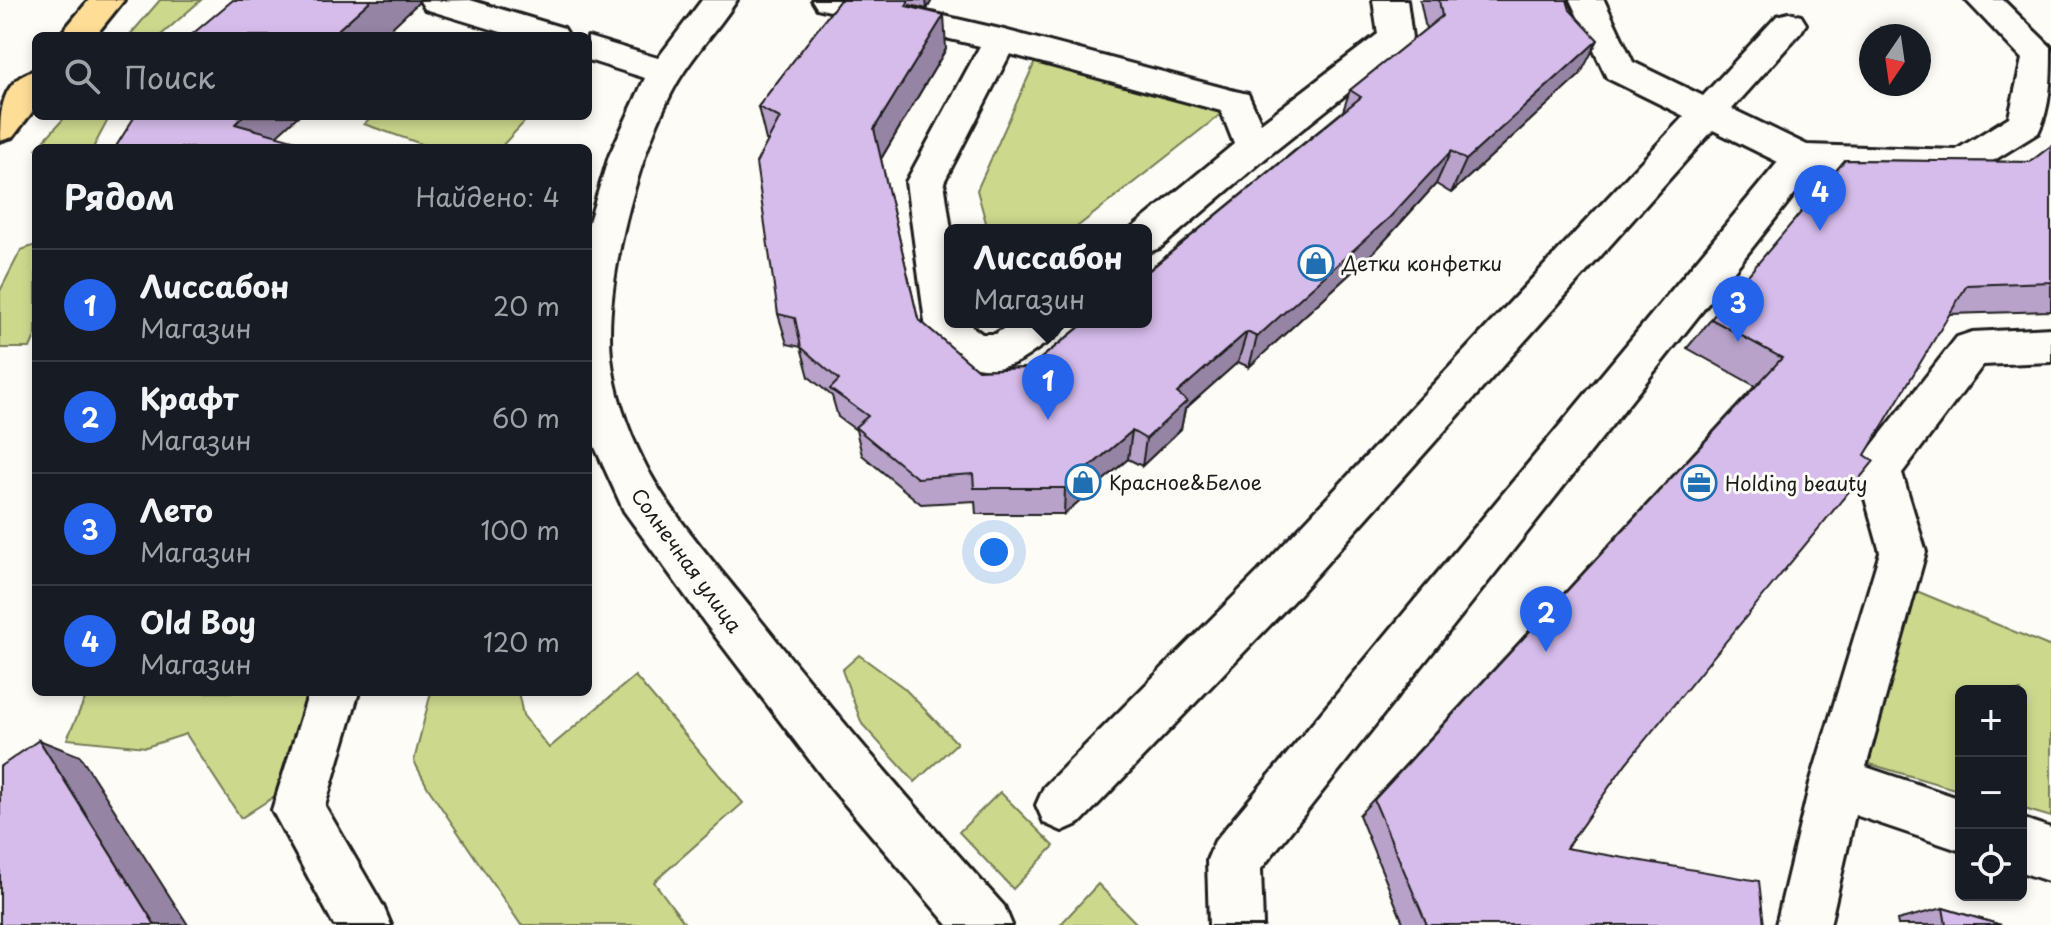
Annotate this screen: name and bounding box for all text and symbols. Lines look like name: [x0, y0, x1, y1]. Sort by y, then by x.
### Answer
north arrow: [1859, 24, 1931, 96]
search box: [32, 32, 592, 120]
icon: search: [60, 54, 104, 98]
text: Поиск: [124, 54, 215, 99]
pin: 4: [1794, 165, 1846, 231]
text: Рядом: [64, 170, 175, 222]
text: Найдено: 4: [415, 177, 560, 216]
popup: [944, 224, 1152, 328]
text: Лиссабон: [974, 234, 1123, 279]
shop icon: Детки конфетки: [1297, 244, 1335, 282]
place label: Детки конфетки: [1341, 248, 1502, 278]
text: Лиссабон: [140, 263, 289, 308]
pin: 3: [1712, 276, 1764, 342]
text: Магазин: [974, 279, 1085, 318]
text: 1: [84, 286, 96, 325]
text: 20 m: [493, 286, 560, 325]
text: Магазин: [140, 308, 251, 347]
pin: 1: [1022, 354, 1074, 420]
text: Крафт: [140, 375, 238, 420]
text: 2: [81, 398, 99, 437]
text: 60 m: [492, 398, 560, 437]
text: Магазин: [140, 420, 251, 459]
shop icon: Красное&Белое: [1064, 463, 1102, 501]
office icon: Holding beauty: [1680, 464, 1718, 502]
place label: Красное&Белое: [1109, 467, 1262, 497]
place label: Holding beauty: [1725, 468, 1868, 498]
street label: Солнечная улица: [624, 482, 750, 639]
text: Лето: [140, 487, 213, 532]
text: 3: [81, 510, 99, 549]
text: 100 m: [480, 510, 560, 549]
text: Магазин: [140, 532, 251, 571]
your location: [974, 532, 1014, 572]
pin: 2: [1520, 586, 1572, 652]
text: Old Boy: [140, 599, 256, 644]
text: 4: [81, 622, 99, 661]
text: 120 m: [483, 622, 560, 661]
text: Магазин: [140, 644, 251, 683]
map controls: [1955, 685, 2027, 901]
button: +: [1955, 685, 2027, 757]
button: −: [1955, 757, 2027, 829]
button: locate: [1955, 829, 2027, 901]

